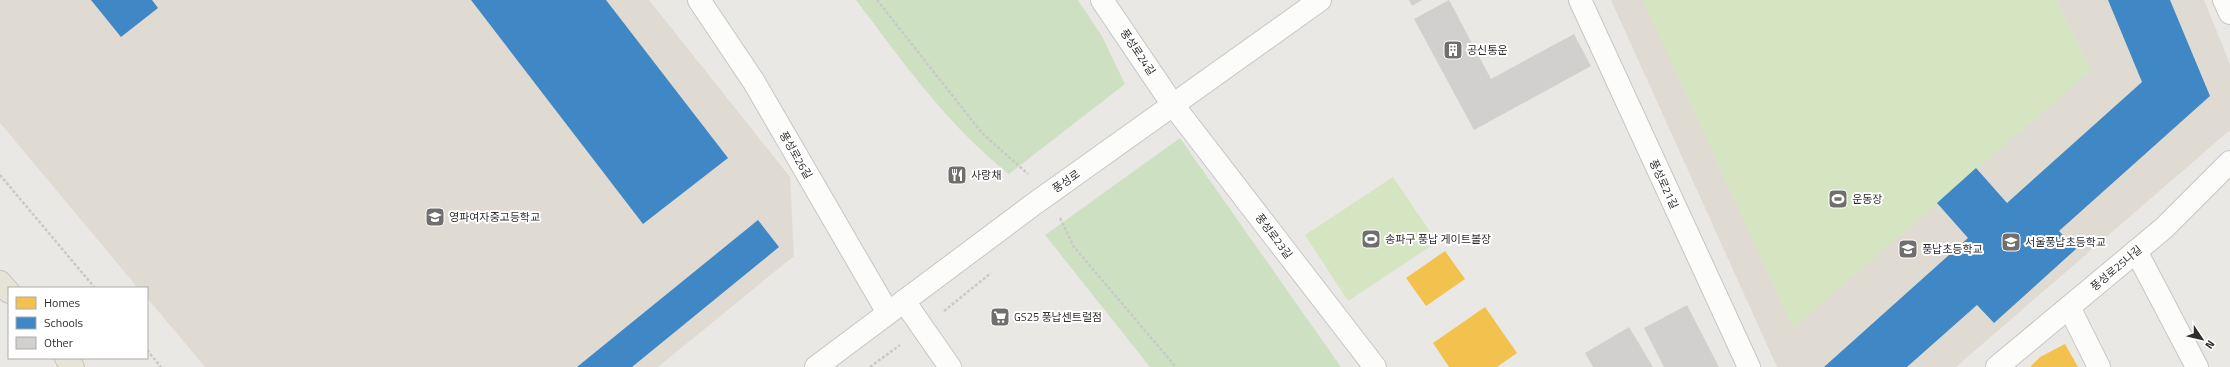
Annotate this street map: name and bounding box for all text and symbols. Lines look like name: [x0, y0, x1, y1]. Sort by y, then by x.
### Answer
street label: 풍성로24길: [1117, 26, 1159, 78]
building icon: 공신통운: [1442, 39, 1464, 61]
place label: 공신통운: [1467, 42, 1507, 58]
street label: 풍성로26길: [776, 128, 816, 182]
street label: 풍성로21길: [1646, 157, 1682, 211]
restaurant icon: 사랑채: [946, 164, 968, 186]
street label: 풍성로: [1049, 166, 1083, 196]
place label: 사랑채: [971, 167, 1001, 183]
sports icon: 운동장: [1827, 188, 1849, 210]
place label: 운동장: [1852, 191, 1882, 207]
school or university icon: 영파여자중고등학교: [424, 206, 446, 228]
place label: 영파여자중고등학교: [449, 209, 540, 225]
street label: 풍성로23길: [1252, 210, 1296, 262]
sports icon: 송파구 풍납 게이트볼장: [1360, 228, 1382, 250]
place label: 송파구 풍납 게이트볼장: [1385, 231, 1491, 247]
school or university icon: 서울풍납초등학교: [2000, 231, 2022, 253]
place label: 서울풍납초등학교: [2025, 234, 2106, 250]
school or university icon: 풍납초등학교: [1897, 238, 1919, 260]
place label: 풍납초등학교: [1922, 241, 1983, 257]
street label: 풍성로25나길: [2087, 242, 2145, 294]
legend: [8, 287, 148, 359]
text: Homes: [44, 293, 80, 312]
supermarket icon: GS25 풍납센트럴점: [989, 306, 1011, 328]
place label: GS25 풍납센트럴점: [1014, 309, 1102, 325]
text: Schools: [44, 313, 84, 332]
north arrow: [2182, 319, 2222, 359]
text: Other: [44, 333, 73, 352]
text: N: [2201, 337, 2219, 352]

